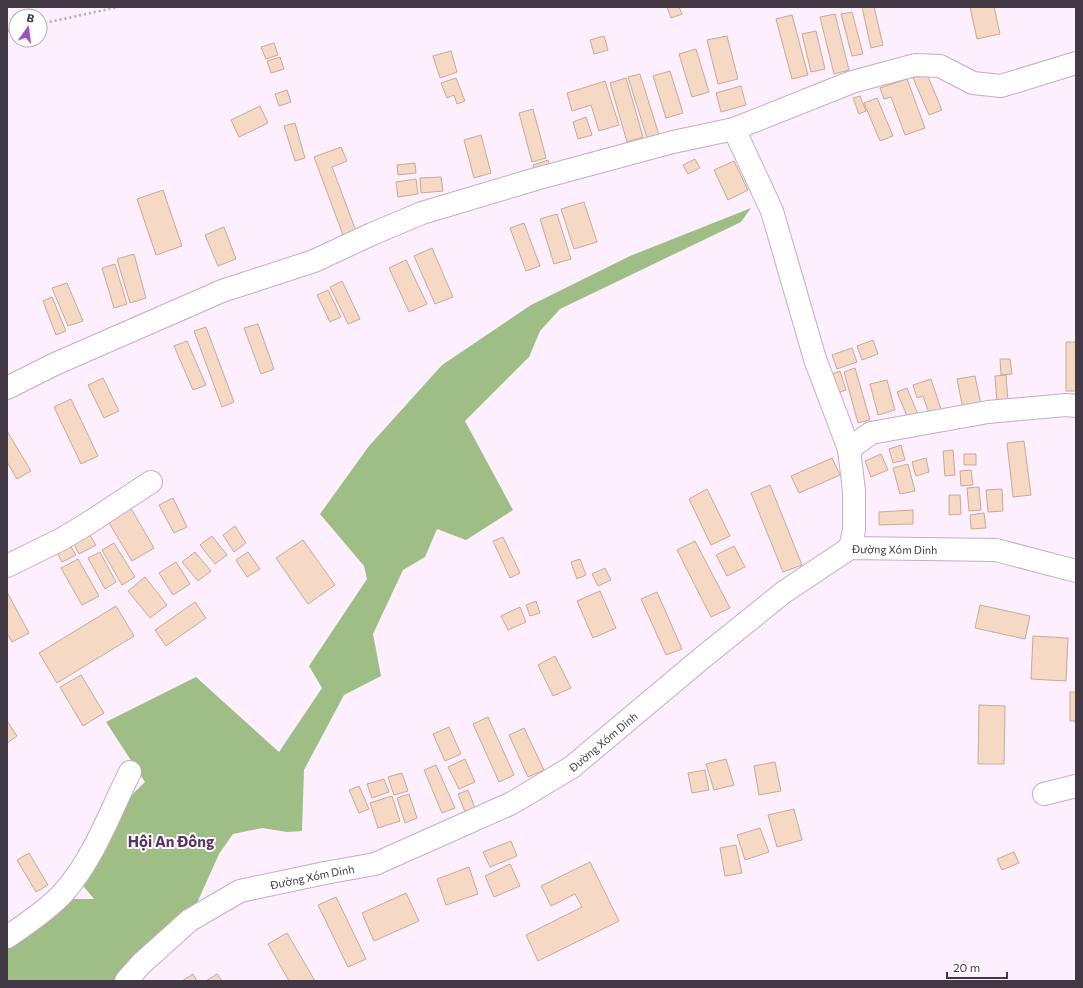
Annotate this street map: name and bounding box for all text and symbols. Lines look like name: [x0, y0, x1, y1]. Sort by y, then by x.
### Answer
north arrow: [8, 8, 48, 48]
text: B: [25, 11, 36, 25]
street label: Đường Xóm Dinh: [851, 542, 938, 556]
street label: Đường Xóm Dinh: [565, 709, 640, 774]
district label: Hội An Đông: [128, 832, 214, 851]
street label: Đường Xóm Dinh: [268, 861, 355, 891]
scale bar: [947, 954, 1007, 980]
text: 20 m: [953, 960, 980, 974]

